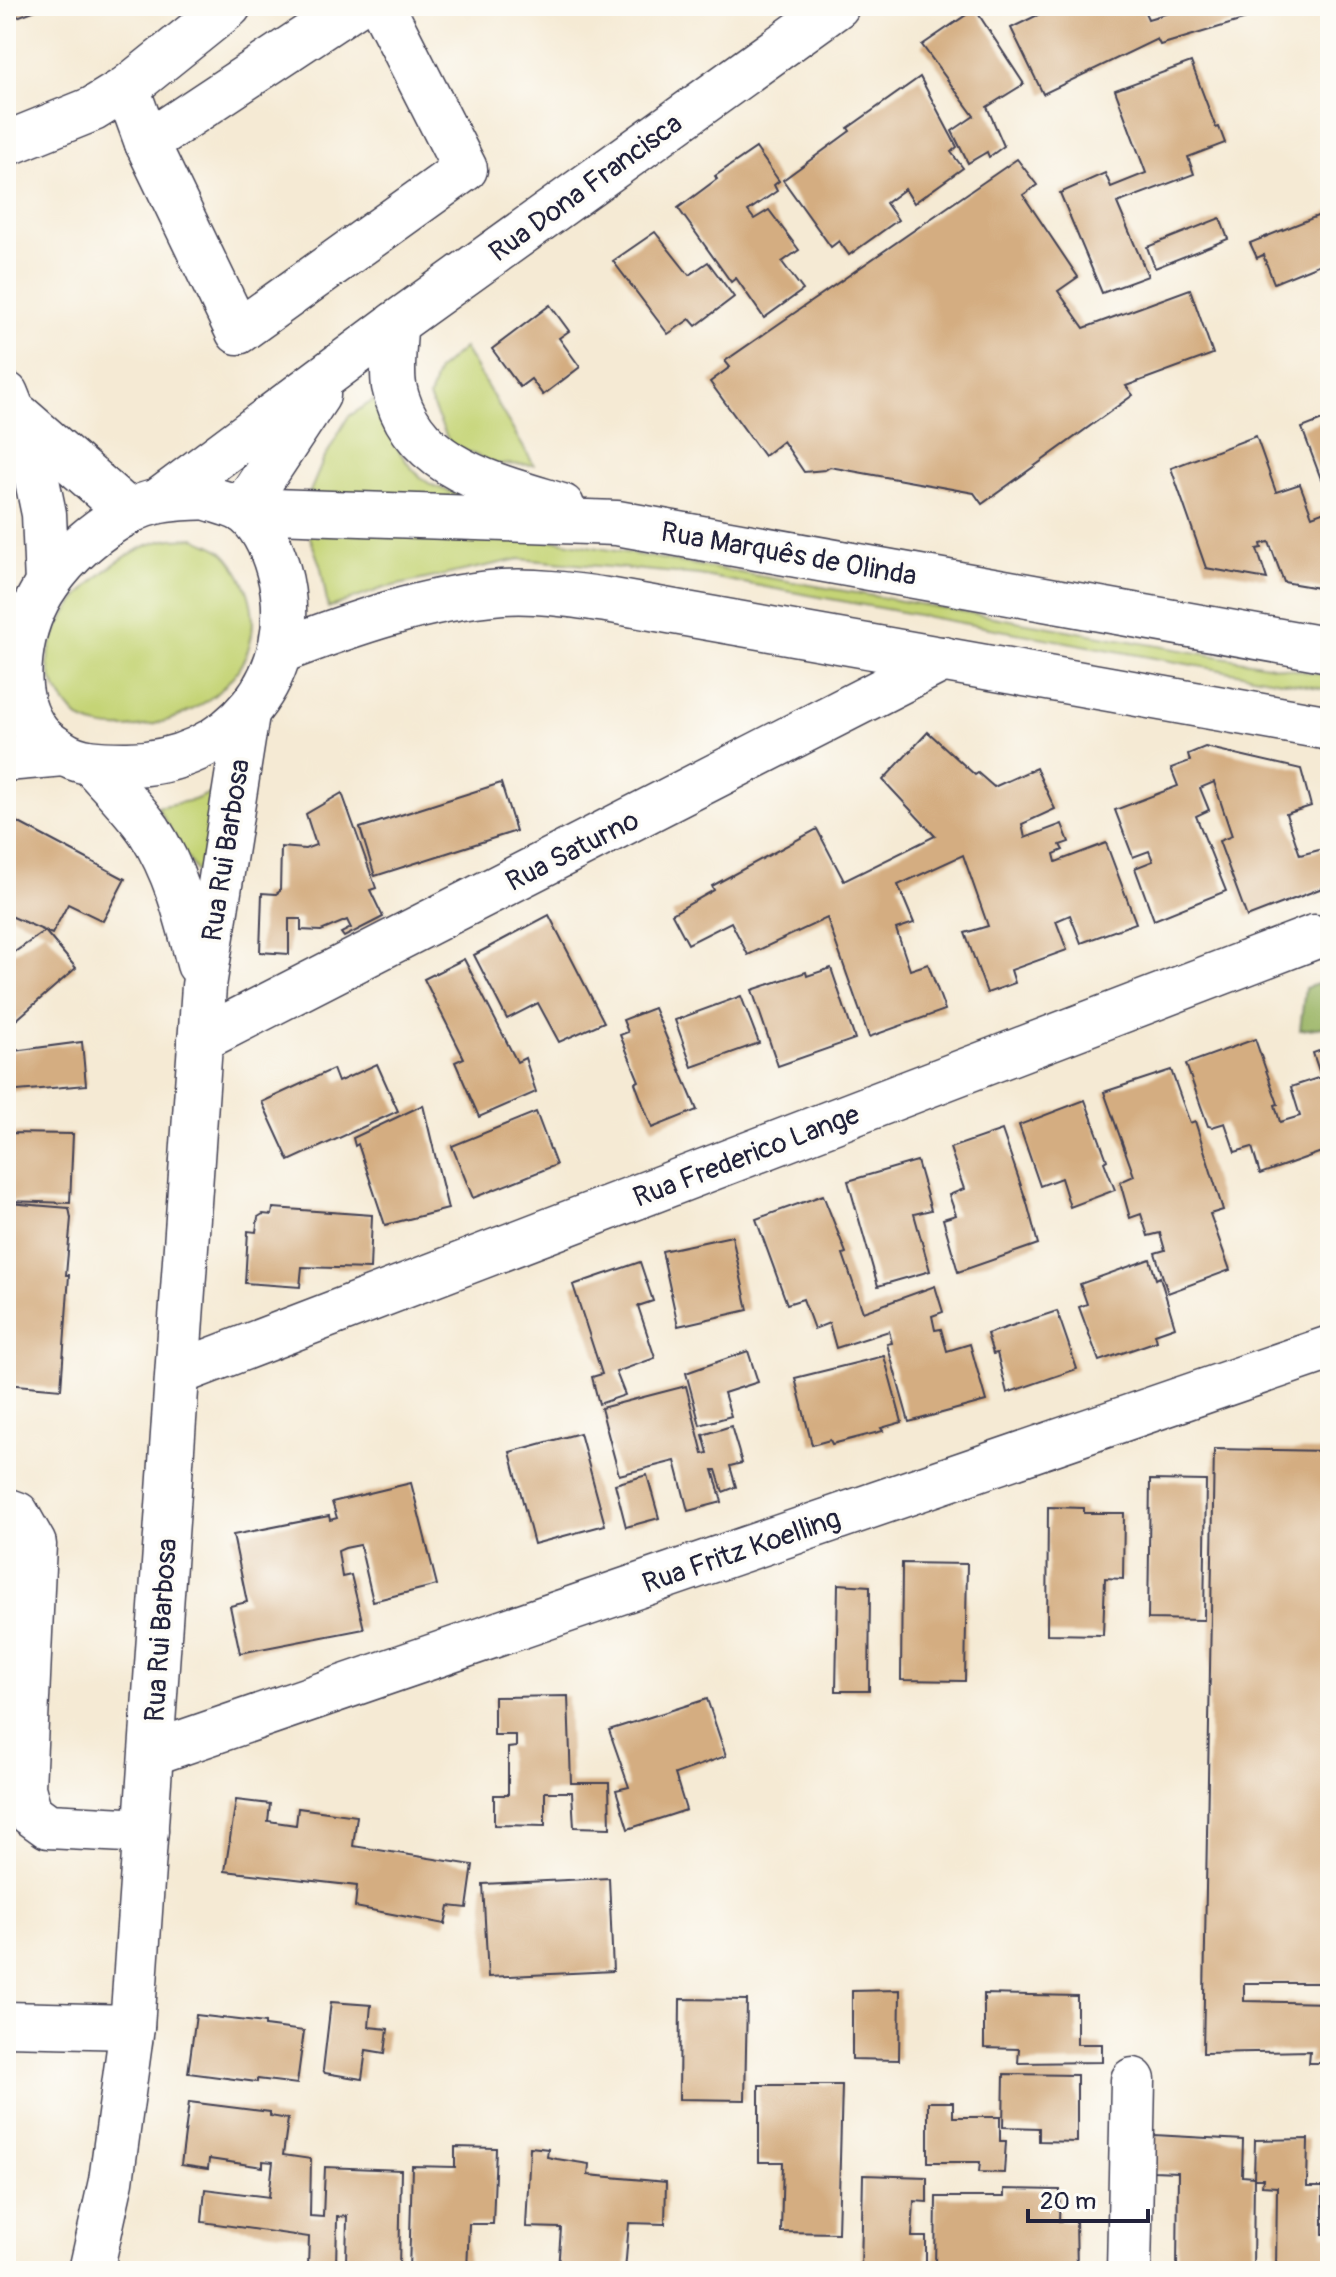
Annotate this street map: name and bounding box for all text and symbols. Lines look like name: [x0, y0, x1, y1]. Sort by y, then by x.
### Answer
street label: Rua Dona Francisca: [482, 106, 689, 270]
street label: Rua Marquês de Olinda: [658, 515, 919, 594]
street label: Rua Rui Barbosa: [195, 757, 258, 944]
street label: Rua Saturno: [500, 803, 645, 900]
street label: Rua Frederico Lange: [629, 1097, 865, 1216]
street label: Rua Fritz Koelling: [638, 1501, 845, 1602]
street label: Rua Rui Barbosa: [138, 1537, 185, 1723]
scale bar: [1028, 2173, 1148, 2223]
text: 20 m: [1040, 2187, 1096, 2216]

